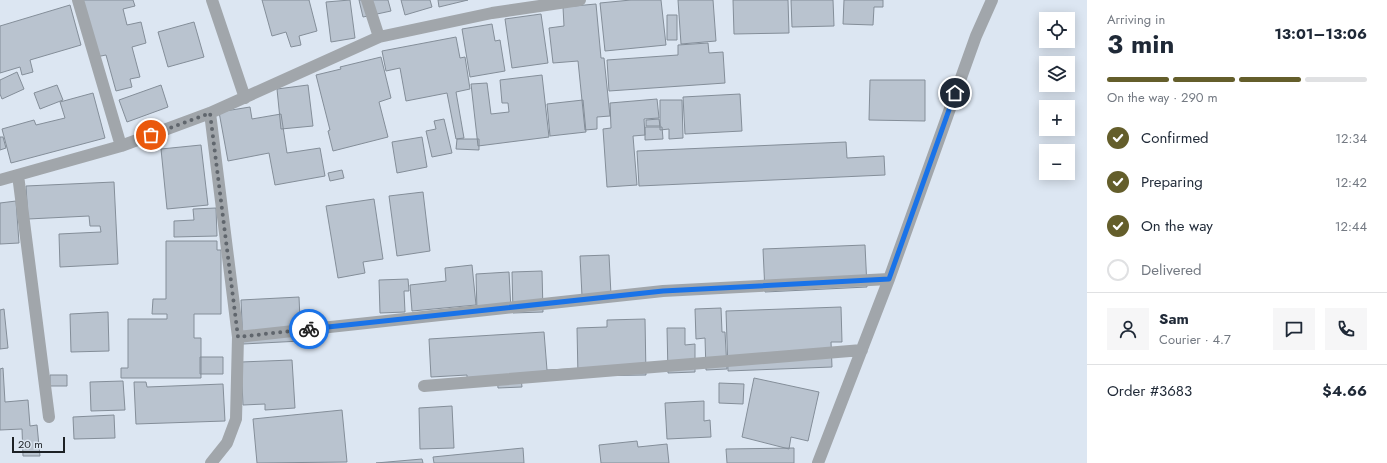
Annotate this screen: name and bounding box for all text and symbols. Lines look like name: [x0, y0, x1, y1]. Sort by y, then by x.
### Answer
text: Arriving in: [1107, 10, 1165, 29]
map controls: [1039, 12, 1075, 180]
button: locate: [1039, 12, 1075, 48]
text: 13:01–13:06: [1274, 23, 1367, 45]
text: 3 min: [1107, 25, 1174, 63]
button: layers: [1039, 56, 1075, 92]
pin: [938, 76, 972, 110]
icon: home: [944, 82, 966, 104]
text: On the way · 290 m: [1107, 88, 1218, 107]
button: +: [1039, 100, 1075, 136]
pin: [134, 118, 168, 152]
icon: bag: [140, 124, 162, 146]
icon: check: [1107, 127, 1129, 149]
text: Confirmed: [1141, 127, 1209, 149]
text: 12:34: [1335, 129, 1367, 148]
button: −: [1039, 144, 1075, 180]
icon: check: [1107, 171, 1129, 193]
text: Preparing: [1141, 171, 1203, 193]
text: 12:42: [1335, 173, 1367, 192]
icon: check: [1107, 215, 1129, 237]
text: On the way: [1141, 215, 1213, 237]
text: 12:44: [1335, 217, 1367, 236]
text: Delivered: [1141, 259, 1202, 281]
button: person: [1107, 308, 1149, 350]
text: Sam: [1159, 308, 1189, 330]
button: chat: [1273, 308, 1315, 350]
button: phone: [1325, 308, 1367, 350]
courier: [289, 309, 329, 349]
icon: bike: [298, 318, 320, 340]
text: Courier · 4.7: [1159, 330, 1231, 349]
text: Order #3683: [1107, 380, 1192, 402]
text: $4.66: [1322, 380, 1367, 402]
scale bar: [12, 435, 65, 454]
text: 20 m: [18, 436, 43, 452]

